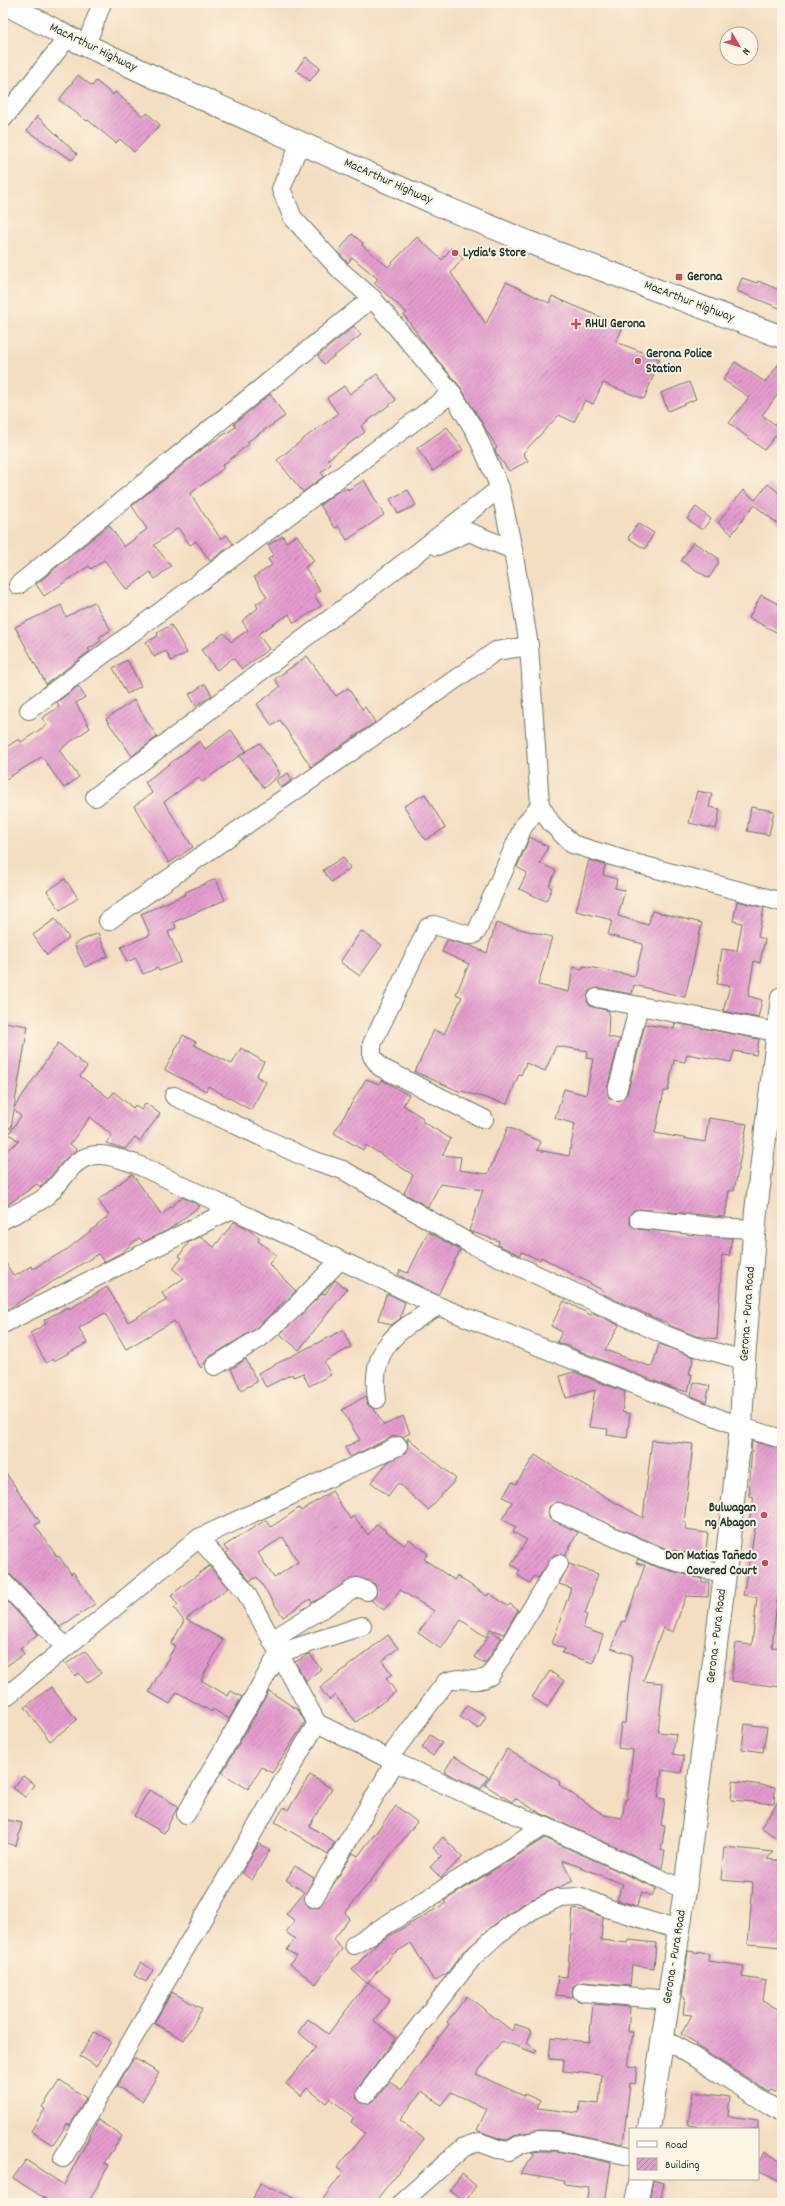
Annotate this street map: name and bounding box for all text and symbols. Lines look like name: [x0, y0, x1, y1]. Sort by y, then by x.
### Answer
street label: MacArthur Highway: [46, 19, 141, 78]
north arrow: [719, 26, 759, 66]
text: N: [737, 44, 753, 58]
street label: MacArthur Highway: [341, 154, 436, 210]
place label: Lydia's Store: [463, 244, 526, 263]
marker: Lydia's Store: [450, 248, 460, 258]
place label: Gerona: [687, 268, 723, 287]
marker: Gerona: [674, 272, 684, 282]
street label: MacArthur Highway: [641, 276, 738, 328]
place label: RHU1 Gerona: [585, 315, 646, 334]
marker: RHU1 Gerona: [570, 318, 582, 330]
place label: Gerona Police Station: [646, 345, 712, 379]
marker: Gerona Police Station: [633, 356, 643, 366]
street label: Gerona - Pura Road: [735, 1266, 761, 1362]
place label: Bulwagan ng Abagon: [705, 1499, 756, 1533]
marker: Bulwagan ng Abagon: [759, 1510, 769, 1520]
place label: Don Matias Tañedo Covered Court: [665, 1547, 757, 1581]
marker: Don Matias Tañedo Covered Court: [760, 1558, 770, 1568]
street label: Gerona - Pura Road: [702, 1588, 732, 1684]
street label: Gerona - Pura Road: [658, 1909, 692, 2005]
legend: [629, 2128, 759, 2180]
text: Road: [665, 2137, 687, 2154]
text: Building: [665, 2157, 700, 2174]

